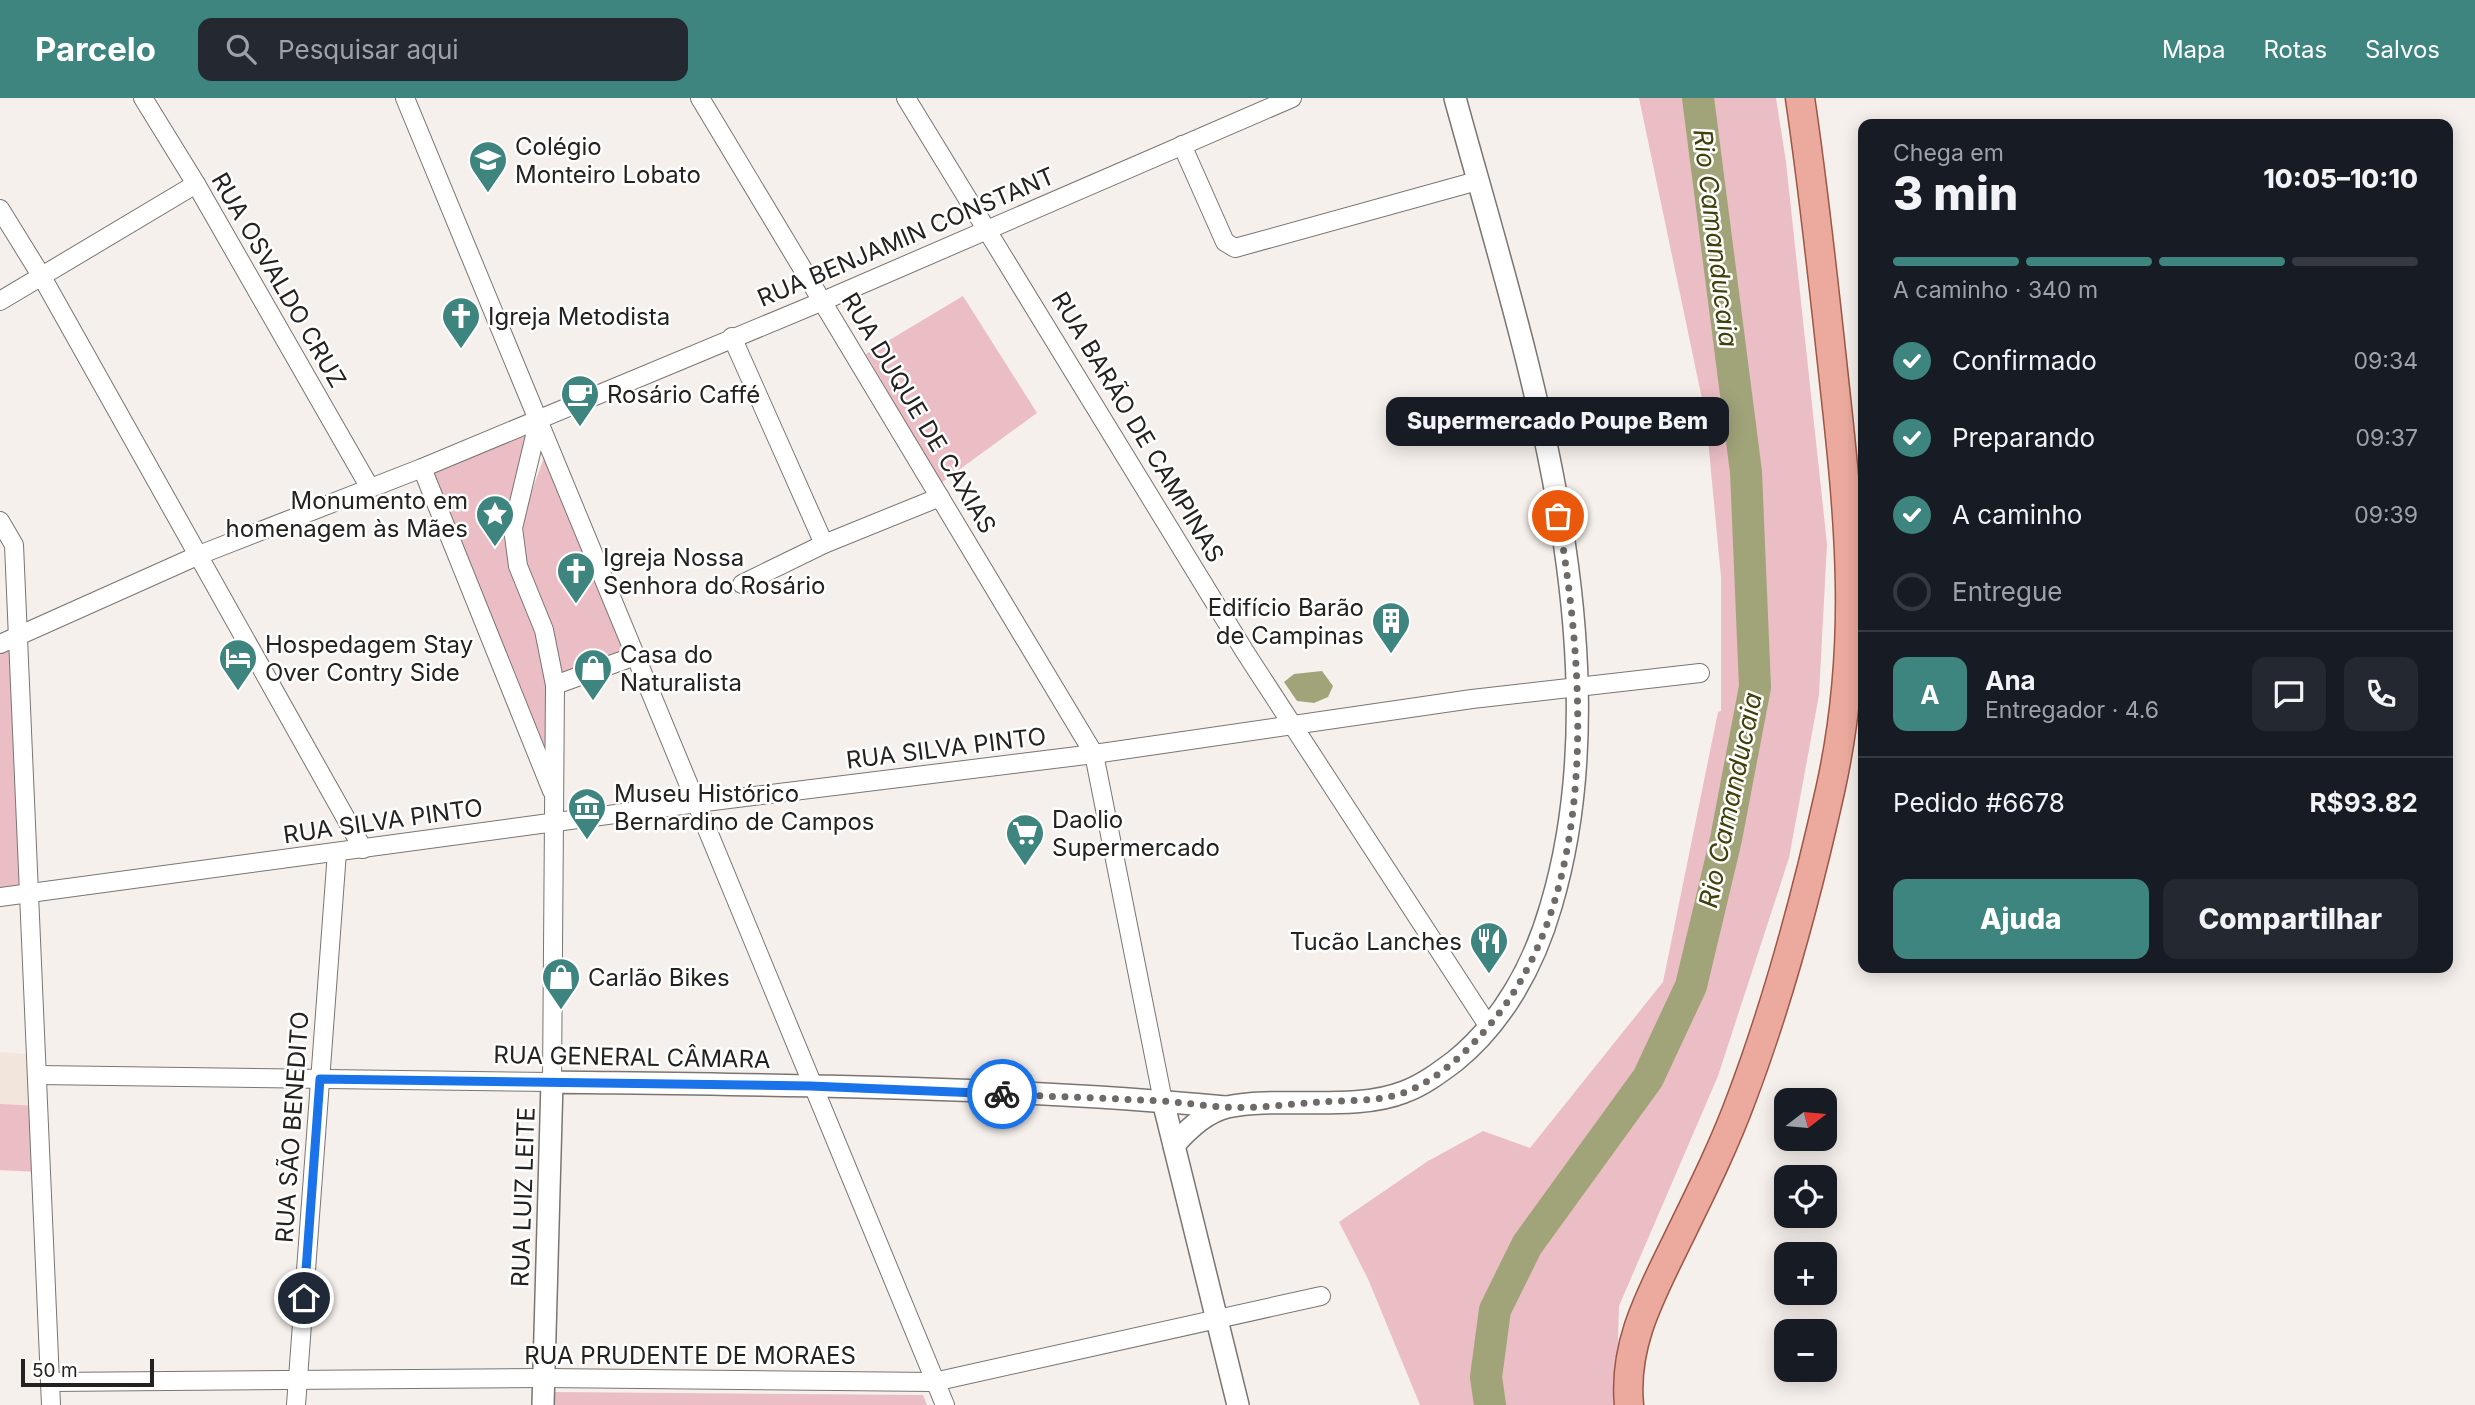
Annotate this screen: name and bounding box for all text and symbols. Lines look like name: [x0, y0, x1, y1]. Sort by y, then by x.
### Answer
search box: [198, 18, 688, 81]
text: Parcelo: [35, 29, 156, 69]
icon: search: [222, 30, 260, 68]
text: Pesquisar aqui: [278, 34, 459, 65]
text: Mapa: [2162, 35, 2226, 64]
text: Rotas: [2264, 35, 2327, 64]
text: Salvos: [2365, 35, 2440, 64]
water label: Rio Camanducaia: [1687, 127, 1745, 349]
place label: Colégio Monteiro Lobato: [515, 132, 701, 189]
school or university icon: Colégio Monteiro Lobato: [467, 139, 509, 194]
text: Chega em: [1893, 139, 2004, 167]
street label: RUA BENJAMIN CONSTANT: [753, 161, 1059, 313]
text: 10:05–10:10: [2263, 163, 2418, 194]
text: 3 min: [1893, 165, 2018, 221]
street label: RUA OSVALDO CRUZ: [206, 167, 352, 393]
text: A caminho · 340 m: [1893, 276, 2098, 304]
street label: RUA DUQUE DE CAXIAS: [836, 287, 1002, 539]
street label: RUA BARÃO DE CAMPINAS: [1046, 287, 1230, 567]
church icon: Igreja Metodista: [440, 295, 482, 350]
place label: Igreja Metodista: [488, 302, 670, 331]
icon: check: [1893, 342, 1931, 380]
text: Confirmado: [1952, 345, 2097, 376]
text: 09:34: [2354, 347, 2418, 375]
cafe icon: Rosário Caffé: [559, 373, 601, 428]
place label: Rosário Caffé: [607, 380, 760, 409]
callout: Supermercado Poupe Bem: [1386, 397, 1730, 446]
text: Supermercado Poupe Bem: [1407, 407, 1708, 435]
icon: check: [1893, 419, 1931, 457]
text: Preparando: [1952, 422, 2095, 453]
text: 09:37: [2355, 424, 2418, 452]
place label: Monumento em homenagem às Mães: [226, 486, 468, 543]
pin: [1528, 486, 1588, 546]
place icon: Monumento em homenagem às Mães: [474, 493, 516, 548]
icon: check: [1893, 496, 1931, 534]
icon: bag: [1539, 497, 1577, 535]
text: A caminho: [1952, 499, 2082, 530]
text: 09:39: [2354, 501, 2418, 529]
place label: Igreja Nossa Senhora do Rosário: [603, 543, 826, 600]
church icon: Igreja Nossa Senhora do Rosário: [555, 550, 597, 605]
text: Entregue: [1952, 576, 2063, 607]
place label: Edifício Barão de Campinas: [1208, 593, 1364, 650]
building icon: Edifício Barão de Campinas: [1370, 600, 1412, 655]
place label: Hospedagem Stay Over Contry Side: [265, 630, 473, 687]
hotel icon: Hospedagem Stay Over Contry Side: [217, 637, 259, 692]
place label: Casa do Naturalista: [620, 640, 742, 697]
shop icon: Casa do Naturalista: [572, 647, 614, 702]
button: chat: [2252, 657, 2326, 731]
button: phone: [2344, 657, 2418, 731]
text: Ana: [1985, 665, 2036, 696]
text: A: [1920, 679, 1940, 710]
water label: Rio Camanducaia: [1692, 689, 1768, 911]
text: Entregador · 4.6: [1985, 696, 2159, 724]
street label: RUA SILVA PINTO: [844, 721, 1048, 775]
place label: Museu Histórico Bernardino de Campos: [614, 779, 874, 836]
museum icon: Museu Histórico Bernardino de Campos: [566, 786, 608, 841]
text: Pedido #6678: [1893, 787, 2065, 818]
text: R$93.82: [2310, 787, 2418, 818]
street label: RUA SILVA PINTO: [281, 793, 485, 849]
place label: Daolio Supermercado: [1052, 805, 1220, 862]
supermarket icon: Daolio Supermercado: [1004, 812, 1046, 867]
button: Ajuda: [1893, 879, 2149, 959]
button: Compartilhar: [2163, 879, 2418, 959]
restaurant icon: Tucão Lanches: [1468, 920, 1510, 975]
place label: Tucão Lanches: [1290, 927, 1462, 956]
shop icon: Carlão Bikes: [540, 956, 582, 1011]
place label: Carlão Bikes: [588, 963, 730, 992]
street label: RUA SÃO BENEDITO: [269, 1010, 315, 1244]
street label: RUA GENERAL CÂMARA: [493, 1039, 771, 1074]
courier: [967, 1059, 1037, 1129]
icon: bike: [983, 1075, 1021, 1113]
north arrow: [1774, 1088, 1838, 1152]
map controls: [1774, 1088, 1837, 1382]
street label: RUA LUIZ LEITE: [505, 1106, 541, 1288]
button: locate: [1774, 1165, 1837, 1228]
button: +: [1774, 1242, 1837, 1305]
pin: [274, 1268, 334, 1328]
icon: home: [285, 1279, 323, 1317]
button: −: [1774, 1319, 1837, 1382]
street label: RUA PRUDENTE DE MORAES: [524, 1341, 856, 1370]
scale bar: [21, 1356, 154, 1388]
text: 50 m: [32, 1359, 78, 1382]

